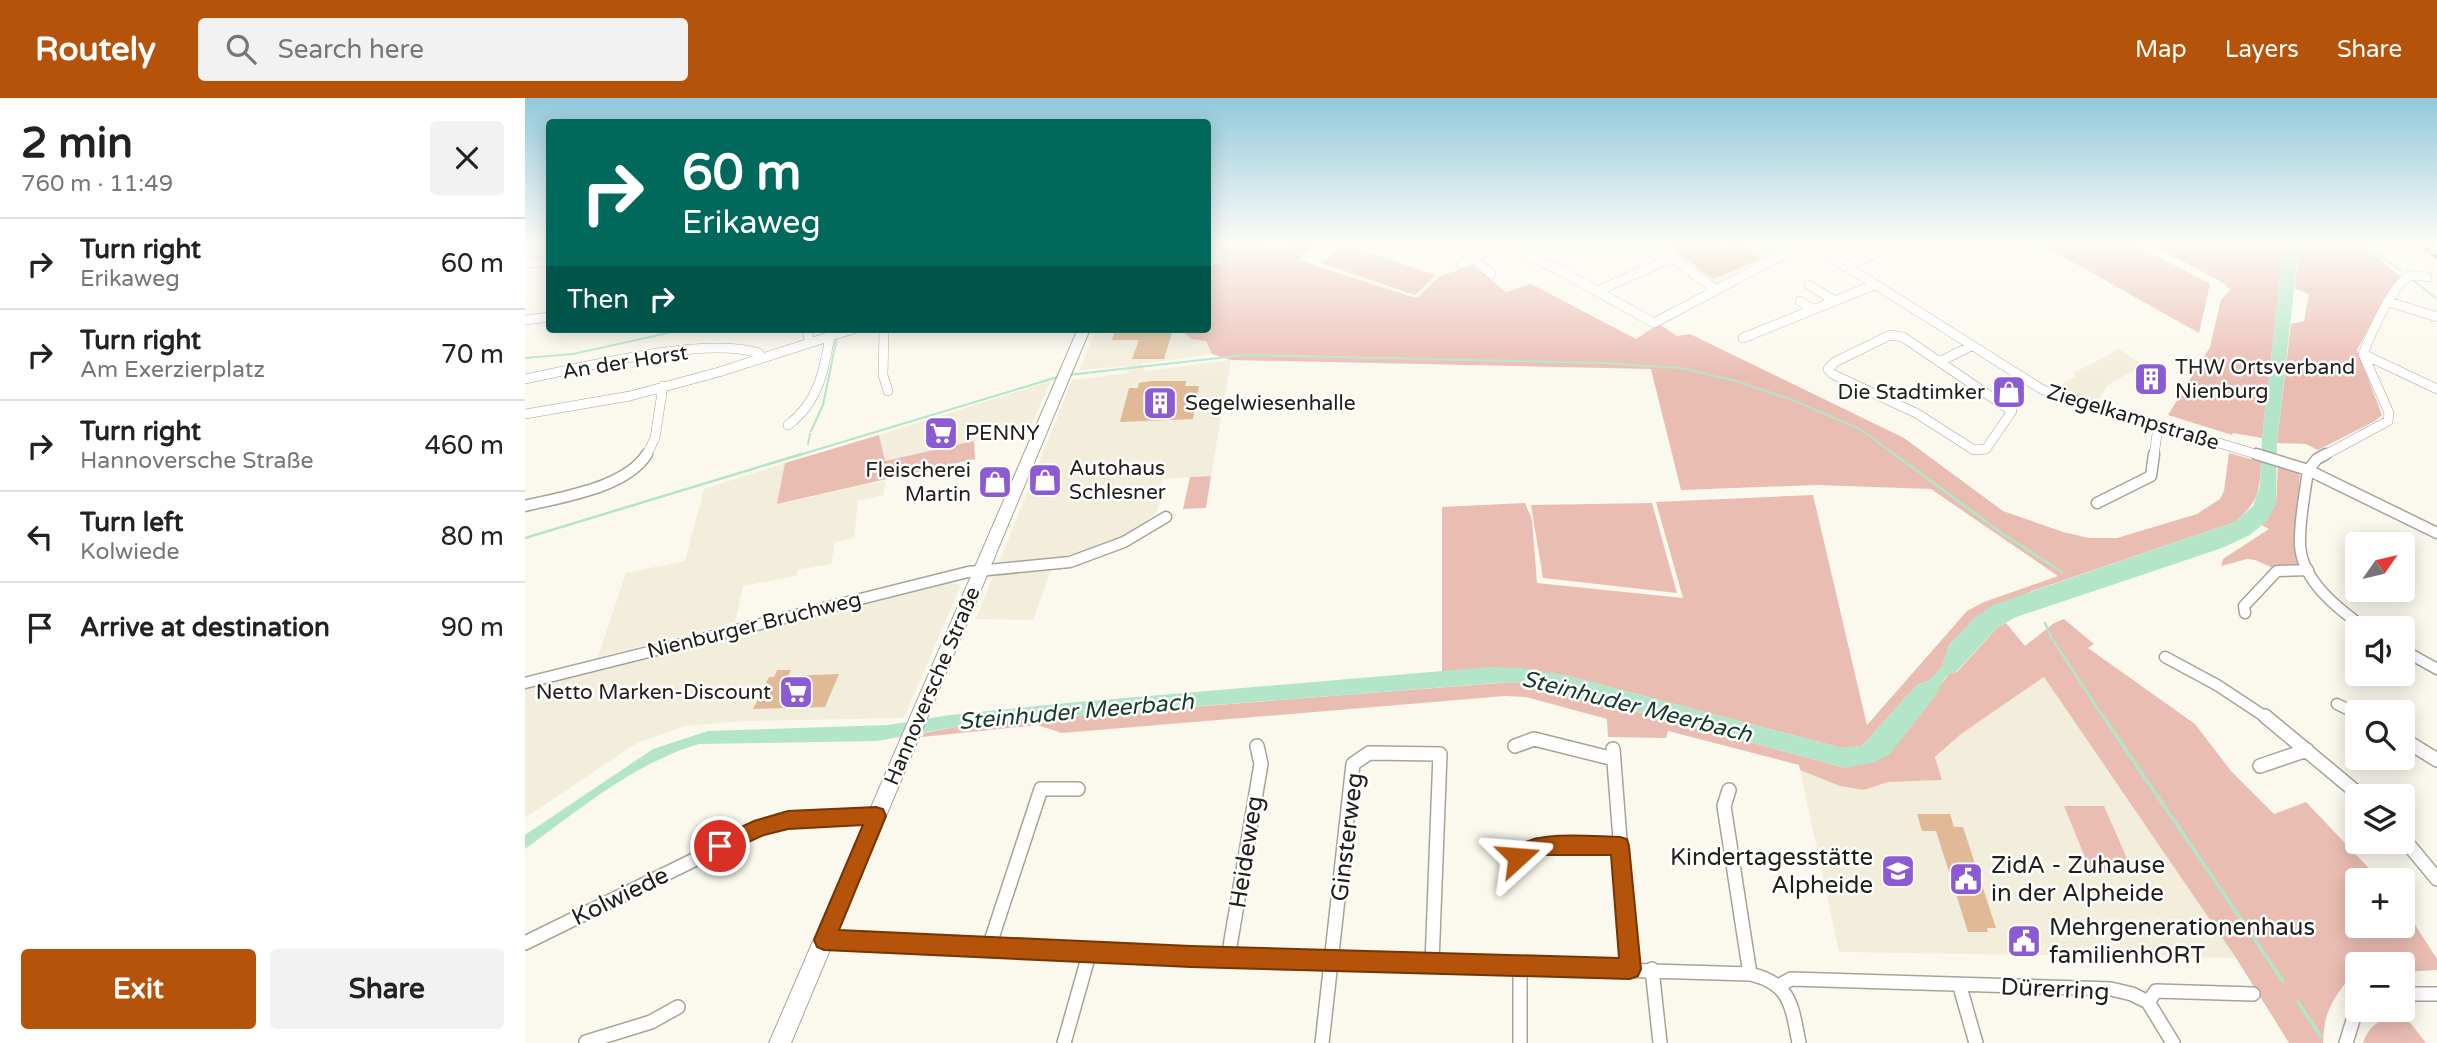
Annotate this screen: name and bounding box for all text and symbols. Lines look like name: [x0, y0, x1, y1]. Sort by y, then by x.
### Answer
search box: [198, 18, 688, 81]
text: Routely: [35, 30, 156, 69]
icon: search: [222, 30, 260, 68]
text: Search here: [278, 34, 424, 65]
text: Map: [2135, 35, 2187, 64]
text: Layers: [2225, 35, 2299, 64]
text: Share: [2337, 35, 2402, 64]
text: 2 min: [21, 118, 133, 169]
button: close: [430, 121, 504, 195]
text: 60 m: [682, 144, 801, 203]
icon: right: [567, 147, 658, 238]
text: 760 m · 11:49: [21, 170, 173, 198]
text: Erikaweg: [682, 204, 821, 242]
text: Turn right: [80, 234, 201, 265]
icon: right: [21, 245, 59, 283]
text: 60 m: [441, 248, 504, 279]
text: Erikaweg: [80, 265, 180, 293]
icon: right: [643, 280, 681, 318]
text: Then: [567, 284, 629, 315]
text: Turn right: [80, 325, 201, 356]
icon: right: [21, 336, 59, 374]
text: 70 m: [441, 339, 504, 370]
street label: An der Horst: [560, 340, 690, 385]
place label: THW Ortsverband Nienburg: [2175, 355, 2355, 404]
text: Am Exerzierplatz: [80, 356, 265, 384]
building icon: THW Ortsverband Nienburg: [2132, 360, 2170, 398]
shop icon: Die Stadtimker: [1990, 373, 2028, 411]
street label: Ziegelkampstraße: [2044, 379, 2222, 456]
place label: Die Stadtimker: [1838, 380, 1985, 405]
building icon: Segelwiesenhalle: [1141, 384, 1179, 422]
place label: Segelwiesenhalle: [1185, 391, 1356, 416]
supermarket icon: PENNY: [922, 414, 960, 452]
text: Turn right: [80, 416, 201, 447]
place label: PENNY: [965, 421, 1040, 446]
icon: right: [21, 427, 59, 465]
text: 460 m: [424, 430, 504, 461]
text: Hannoversche Straße: [80, 447, 313, 475]
place label: Autohaus Schlesner: [1069, 456, 1166, 505]
place label: Fleischerei Martin: [865, 458, 971, 507]
shop icon: Autohaus Schlesner: [1026, 461, 1064, 499]
shop icon: Fleischerei Martin: [976, 463, 1014, 501]
text: Turn left: [80, 507, 183, 538]
icon: left: [21, 518, 59, 556]
text: 80 m: [441, 521, 504, 552]
north arrow: [2345, 532, 2415, 602]
map controls: [2345, 532, 2415, 1022]
text: Kolwiede: [80, 538, 180, 566]
street label: Hannoversche Straße: [879, 583, 986, 789]
street label: Nienburger Bruchweg: [645, 587, 864, 664]
icon: arrive: [21, 609, 59, 647]
text: Arrive at destination: [80, 612, 330, 643]
text: 90 m: [441, 612, 504, 643]
button: sound: [2345, 616, 2415, 686]
water label: Steinhuder Meerbach: [1519, 665, 1755, 749]
supermarket icon: Netto Marken-Discount: [777, 673, 815, 711]
place label: Netto Marken-Discount: [536, 680, 771, 705]
water label: Steinhuder Meerbach: [957, 688, 1196, 736]
button: search: [2345, 700, 2415, 770]
street label: Ginsterweg: [1325, 771, 1370, 903]
button: layers: [2345, 784, 2415, 854]
street label: Heideweg: [1223, 794, 1270, 910]
pin: [690, 816, 750, 876]
position arrow: [1481, 820, 1555, 894]
icon: arrive: [701, 827, 739, 865]
place label: Kindertagesstätte Alpheide: [1670, 843, 1873, 900]
place label: ZidA - Zuhause in der Alpheide: [1991, 851, 2165, 908]
school or university icon: Kindertagesstätte Alpheide: [1879, 852, 1917, 890]
public building icon: ZidA - Zuhause in der Alpheide: [1947, 860, 1985, 898]
street label: Kolwiede: [567, 861, 673, 932]
button: +: [2345, 868, 2415, 938]
place label: Mehrgenerationenhaus familienhORT: [2049, 913, 2315, 970]
public building icon: Mehrgenerationenhaus familienhORT: [2005, 922, 2043, 960]
button: Exit: [21, 949, 256, 1029]
button: Share: [270, 949, 504, 1029]
button: −: [2345, 952, 2415, 1022]
street label: Dürerring: [2000, 972, 2110, 1007]

